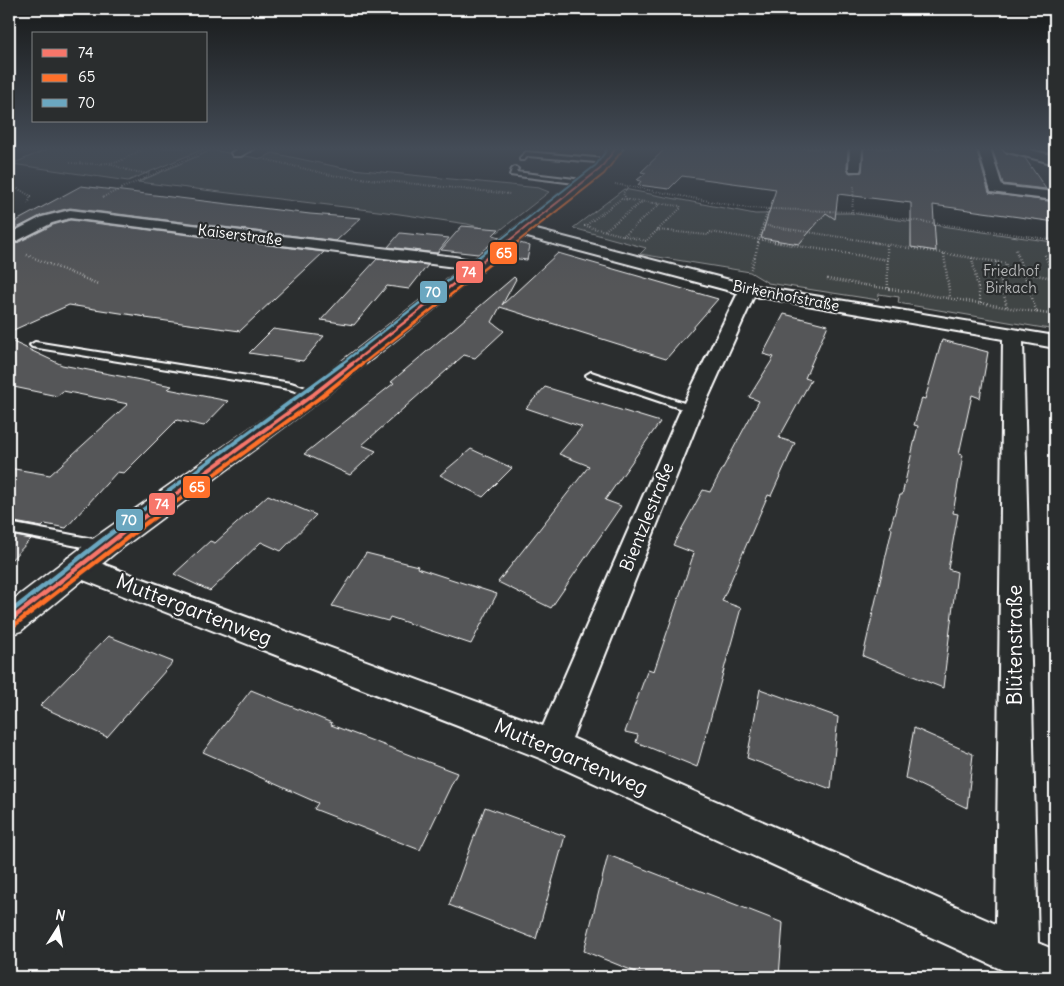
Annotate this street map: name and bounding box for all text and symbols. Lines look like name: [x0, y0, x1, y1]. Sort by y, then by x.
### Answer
legend: [32, 32, 208, 122]
text: 74: [78, 43, 94, 62]
text: 65: [78, 67, 95, 86]
text: 70: [78, 93, 95, 112]
street label: Kaiserstraße: [197, 220, 283, 249]
line badge: 65: [489, 241, 518, 265]
text: 65: [496, 244, 512, 262]
line badge: 74: [455, 260, 484, 284]
park label: Friedhof Birkach: [983, 261, 1040, 297]
text: 74: [462, 263, 476, 281]
street label: Birkenhofstraße: [731, 276, 841, 315]
line badge: 70: [419, 280, 448, 304]
text: 70: [425, 283, 441, 301]
street label: Bientzlestraße: [614, 459, 679, 575]
line badge: 65: [182, 475, 211, 499]
text: 65: [189, 478, 205, 496]
line badge: 74: [148, 492, 176, 516]
text: 74: [155, 495, 169, 513]
line badge: 70: [115, 508, 144, 532]
text: 70: [121, 511, 137, 529]
street label: Muttergartenweg: [112, 567, 276, 652]
street label: Blütenstraße: [1001, 585, 1028, 705]
street label: Muttergartenweg: [490, 712, 652, 801]
north arrow: [32, 904, 82, 954]
text: N: [54, 905, 67, 925]

